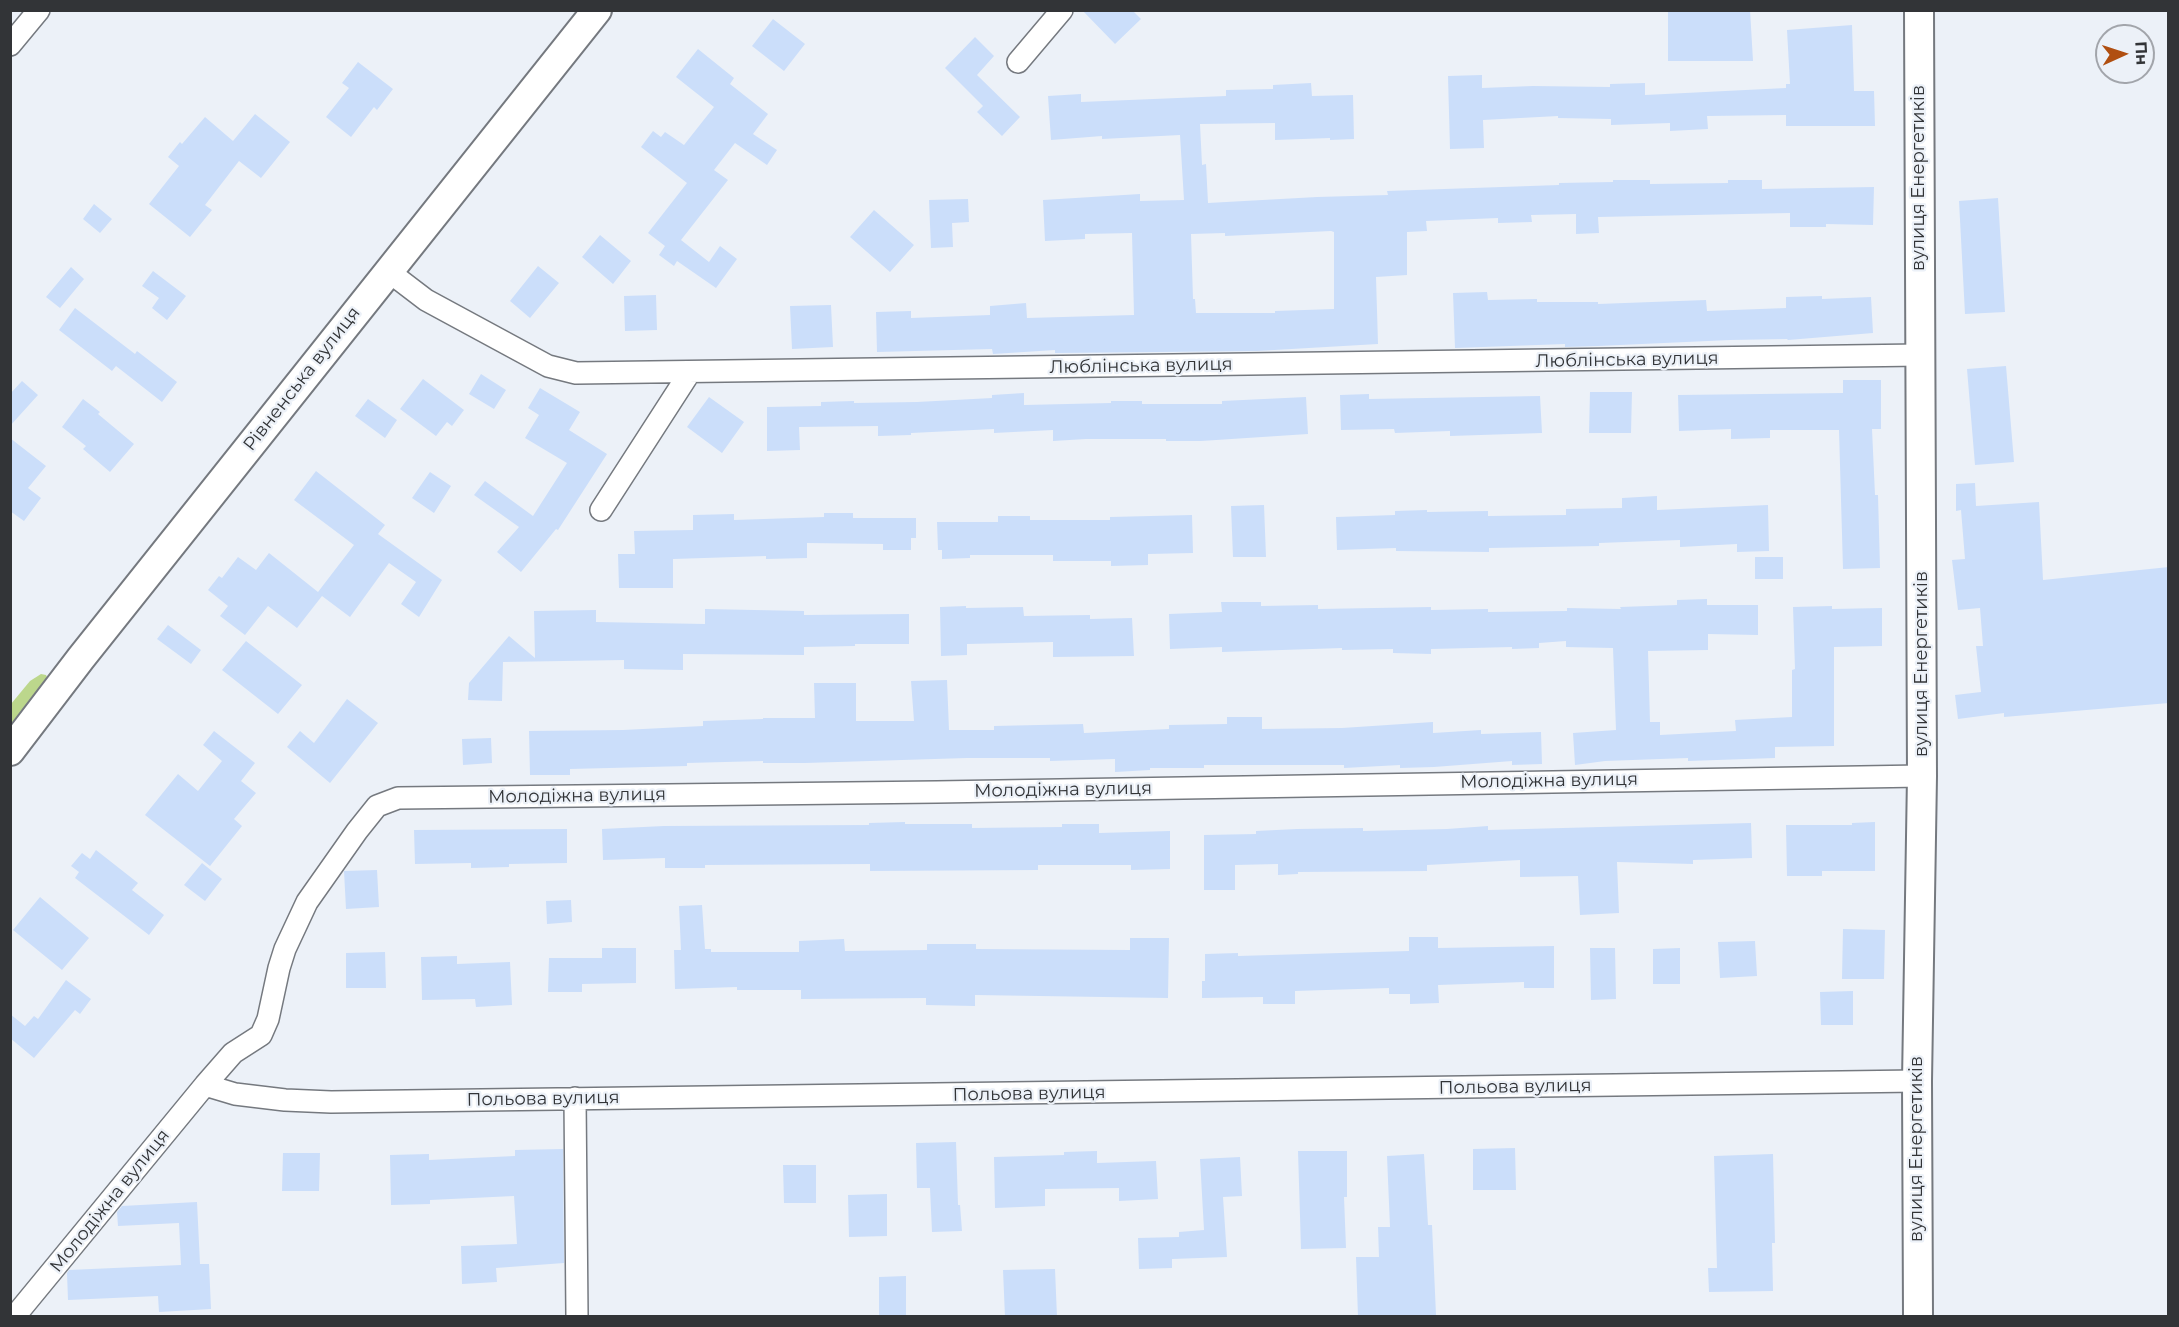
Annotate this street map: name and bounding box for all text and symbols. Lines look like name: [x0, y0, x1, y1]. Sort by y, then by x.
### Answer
north arrow: [2095, 24, 2155, 84]
text: Пн: [2131, 41, 2152, 66]
street label: вулиця Енергетиків: [1908, 85, 1930, 271]
street label: Рівненська вулиця: [239, 303, 365, 455]
street label: Люблінська вулиця: [1535, 348, 1719, 372]
street label: Люблінська вулиця: [1049, 354, 1233, 378]
street label: вулиця Енергетиків: [1911, 571, 1933, 757]
street label: Молодіжна вулиця: [1460, 769, 1638, 793]
street label: Молодіжна вулиця: [974, 778, 1152, 802]
street label: Молодіжна вулиця: [488, 784, 666, 808]
street label: вулиця Енергетиків: [1906, 1056, 1928, 1242]
street label: Польова вулиця: [1438, 1075, 1592, 1099]
street label: Польова вулиця: [952, 1082, 1106, 1106]
street label: Польова вулиця: [466, 1087, 620, 1111]
street label: Молодіжна вулиця: [46, 1125, 174, 1277]

